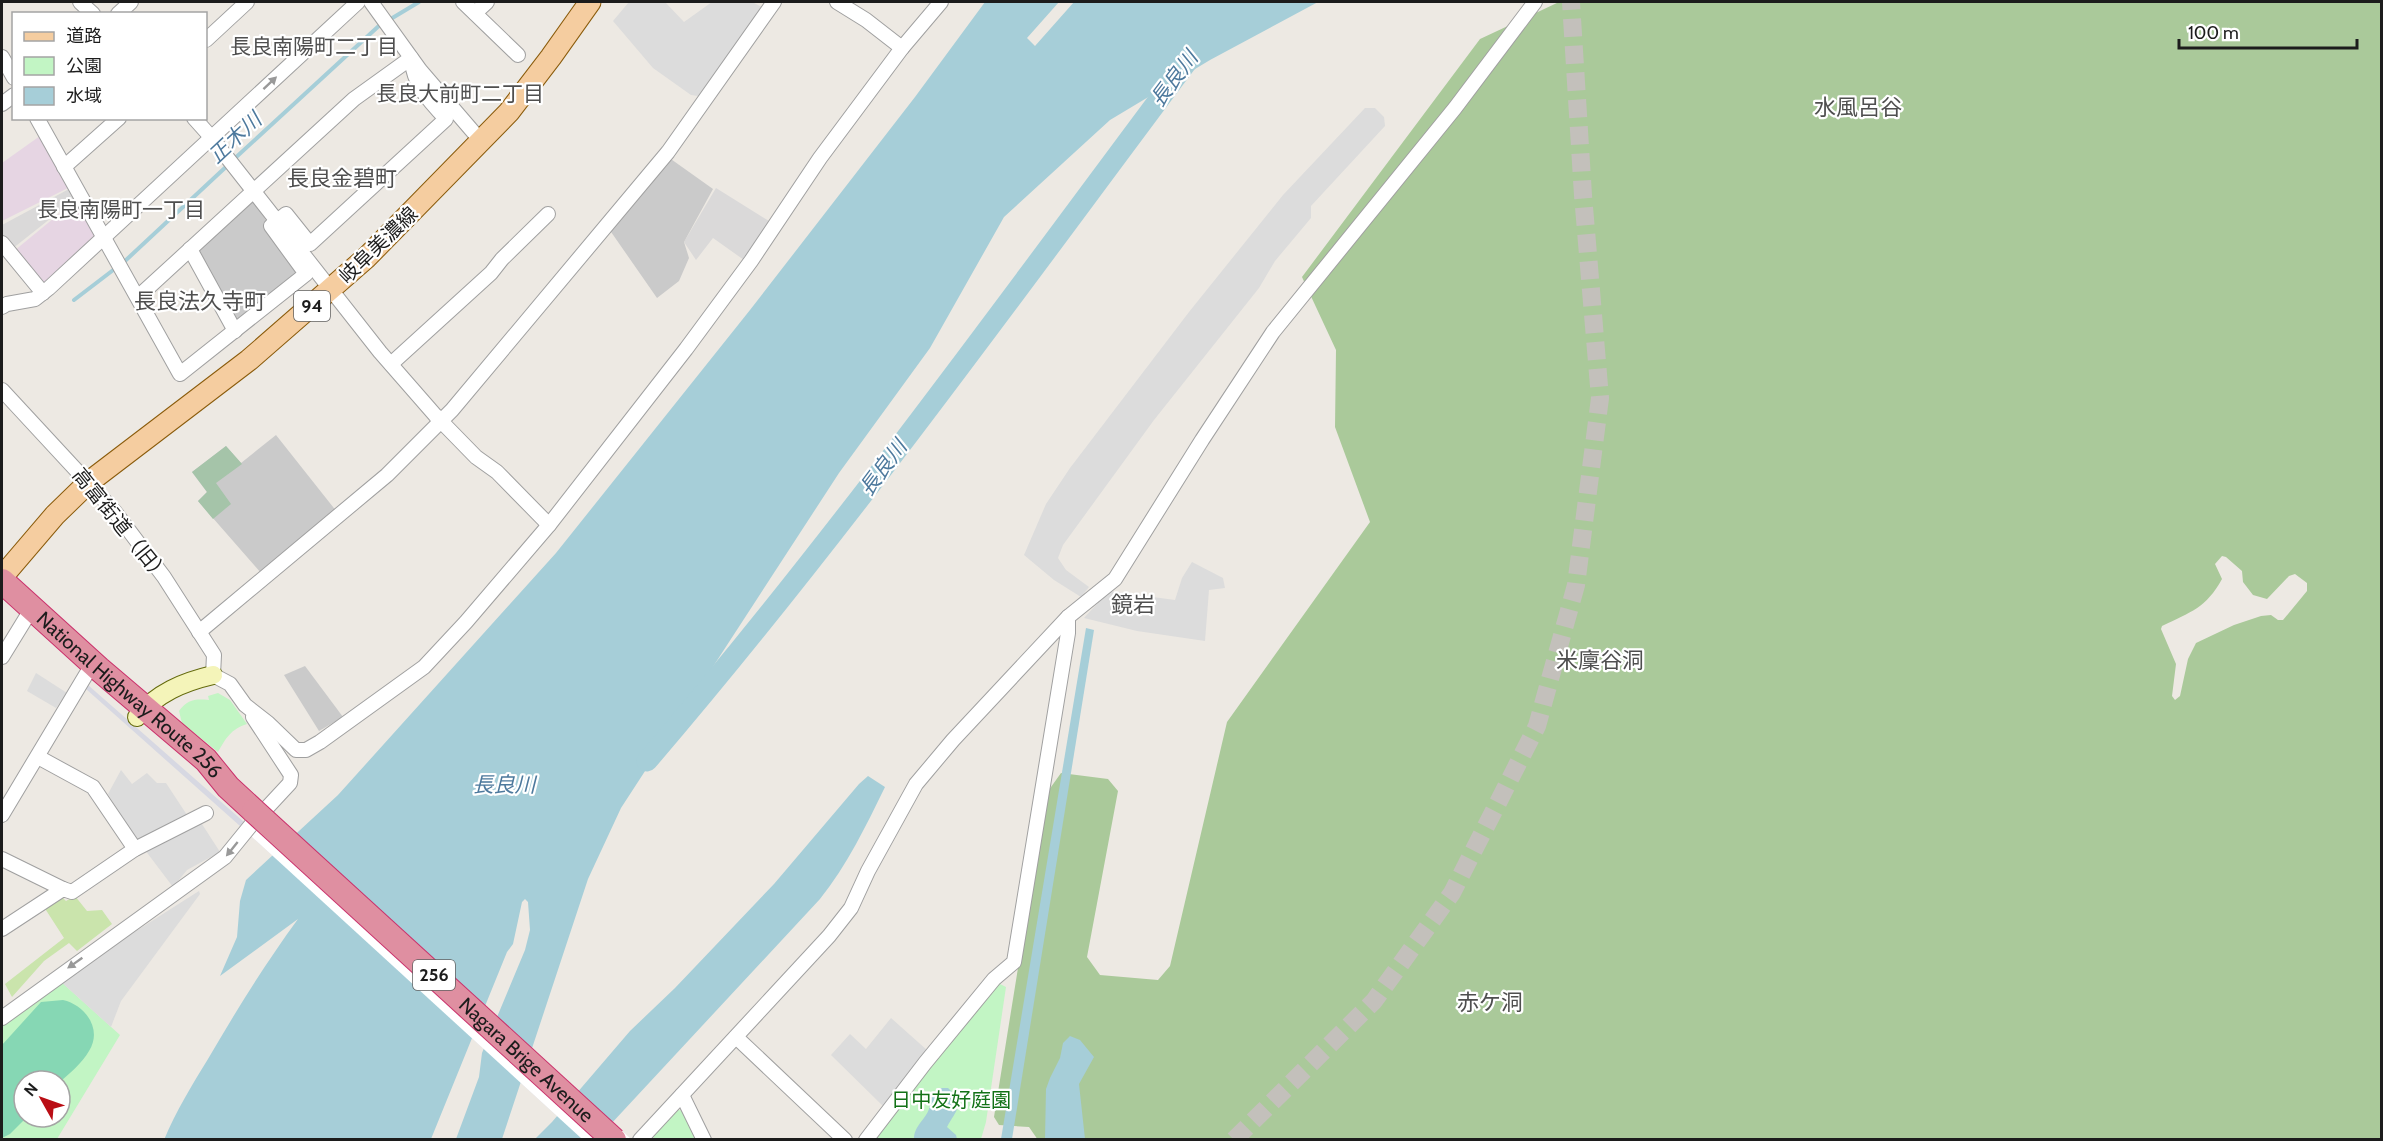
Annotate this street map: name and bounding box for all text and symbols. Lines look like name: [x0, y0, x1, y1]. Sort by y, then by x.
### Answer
legend: [12, 12, 207, 120]
scale bar: [2179, 12, 2358, 50]
text: 100 m: [2188, 22, 2239, 44]
text: 道路: [66, 25, 102, 47]
district label: 長良南陽町二丁目: [230, 34, 398, 59]
water label: 長良川: [1145, 44, 1204, 111]
text: 公園: [66, 55, 102, 77]
one-way arrow: [262, 76, 277, 90]
district label: 長良大前町二丁目: [376, 81, 544, 106]
text: 水域: [66, 85, 102, 107]
district label: 水風呂谷: [1814, 94, 1902, 121]
water label: 正木川: [203, 106, 268, 168]
district label: 長良金碧町: [287, 165, 397, 192]
district label: 長良南陽町一丁目: [37, 197, 205, 222]
street label: 岐阜美濃線: [334, 202, 422, 288]
district label: 長良法久寺町: [134, 288, 266, 315]
road number: 94: [294, 291, 330, 321]
water label: 長良川: [854, 433, 913, 500]
street label: 高富街道（旧）: [68, 463, 174, 587]
district label: 鏡岩: [1111, 591, 1155, 618]
street label: National Highway Route 256: [32, 606, 228, 783]
district label: 米廩谷洞: [1556, 647, 1644, 674]
water label: 長良川: [473, 772, 537, 797]
one-way arrow: [226, 841, 238, 856]
one-way arrow: [67, 957, 83, 968]
road number: 256: [413, 960, 455, 990]
district label: 赤ケ洞: [1457, 989, 1523, 1016]
street label: Nagara Brige Avenue: [454, 992, 599, 1127]
north arrow: [12, 1069, 72, 1129]
text: N: [20, 1079, 42, 1100]
park label: 日中友好庭園: [891, 1088, 1011, 1112]

